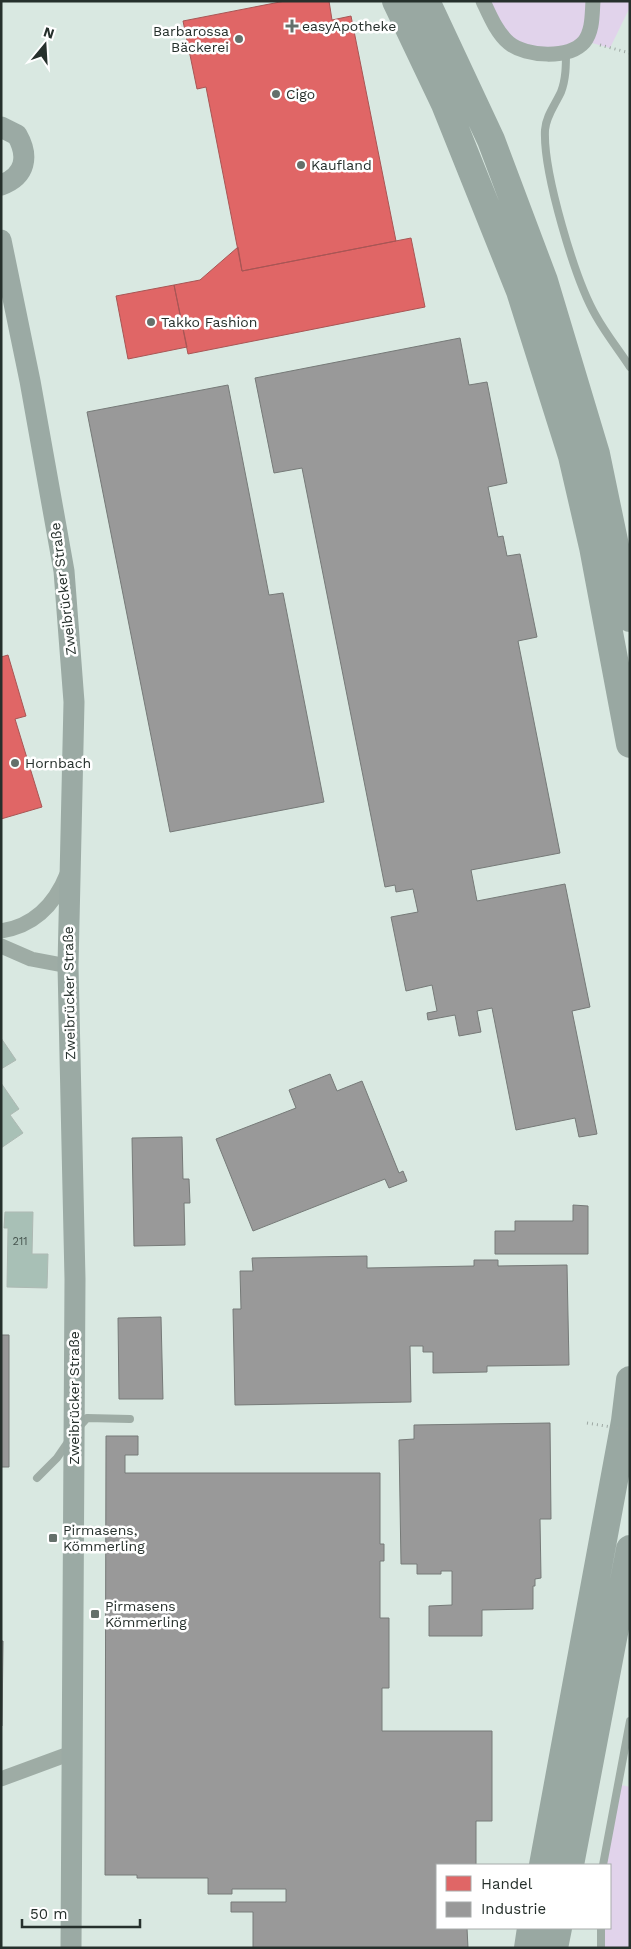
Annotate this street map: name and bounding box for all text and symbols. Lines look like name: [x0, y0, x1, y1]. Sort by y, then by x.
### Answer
place label: easyApotheke: [302, 18, 396, 34]
north arrow: [20, 20, 70, 70]
marker: easyApotheke: [286, 20, 298, 32]
text: N: [42, 23, 56, 42]
place label: Barbarossa Bäckerei: [153, 23, 229, 55]
marker: Barbarossa Bäckerei: [233, 33, 245, 45]
place label: Cigo: [286, 86, 315, 102]
marker: Cigo: [270, 88, 282, 100]
place label: Kaufland: [311, 157, 372, 173]
marker: Kaufland: [295, 159, 307, 171]
place label: Takko Fashion: [161, 314, 257, 330]
marker: Takko Fashion: [145, 316, 157, 328]
street label: Zweibrücker Straße: [47, 522, 79, 656]
place label: Hornbach: [25, 755, 91, 771]
marker: Hornbach: [9, 757, 21, 769]
street label: Zweibrücker Straße: [60, 926, 78, 1060]
house number: 211: [13, 1235, 28, 1248]
street label: Zweibrücker Straße: [66, 1331, 82, 1465]
place label: Pirmasens, Kömmerling: [63, 1522, 145, 1554]
marker: Pirmasens, Kömmerling: [47, 1532, 59, 1544]
place label: Pirmasens Kömmerling: [105, 1598, 187, 1630]
marker: Pirmasens Kömmerling: [89, 1608, 101, 1620]
legend: [436, 1864, 611, 1929]
text: Handel: [481, 1875, 533, 1893]
scale bar: [22, 1896, 140, 1928]
text: Industrie: [481, 1900, 546, 1918]
text: 50 m: [30, 1905, 67, 1923]

